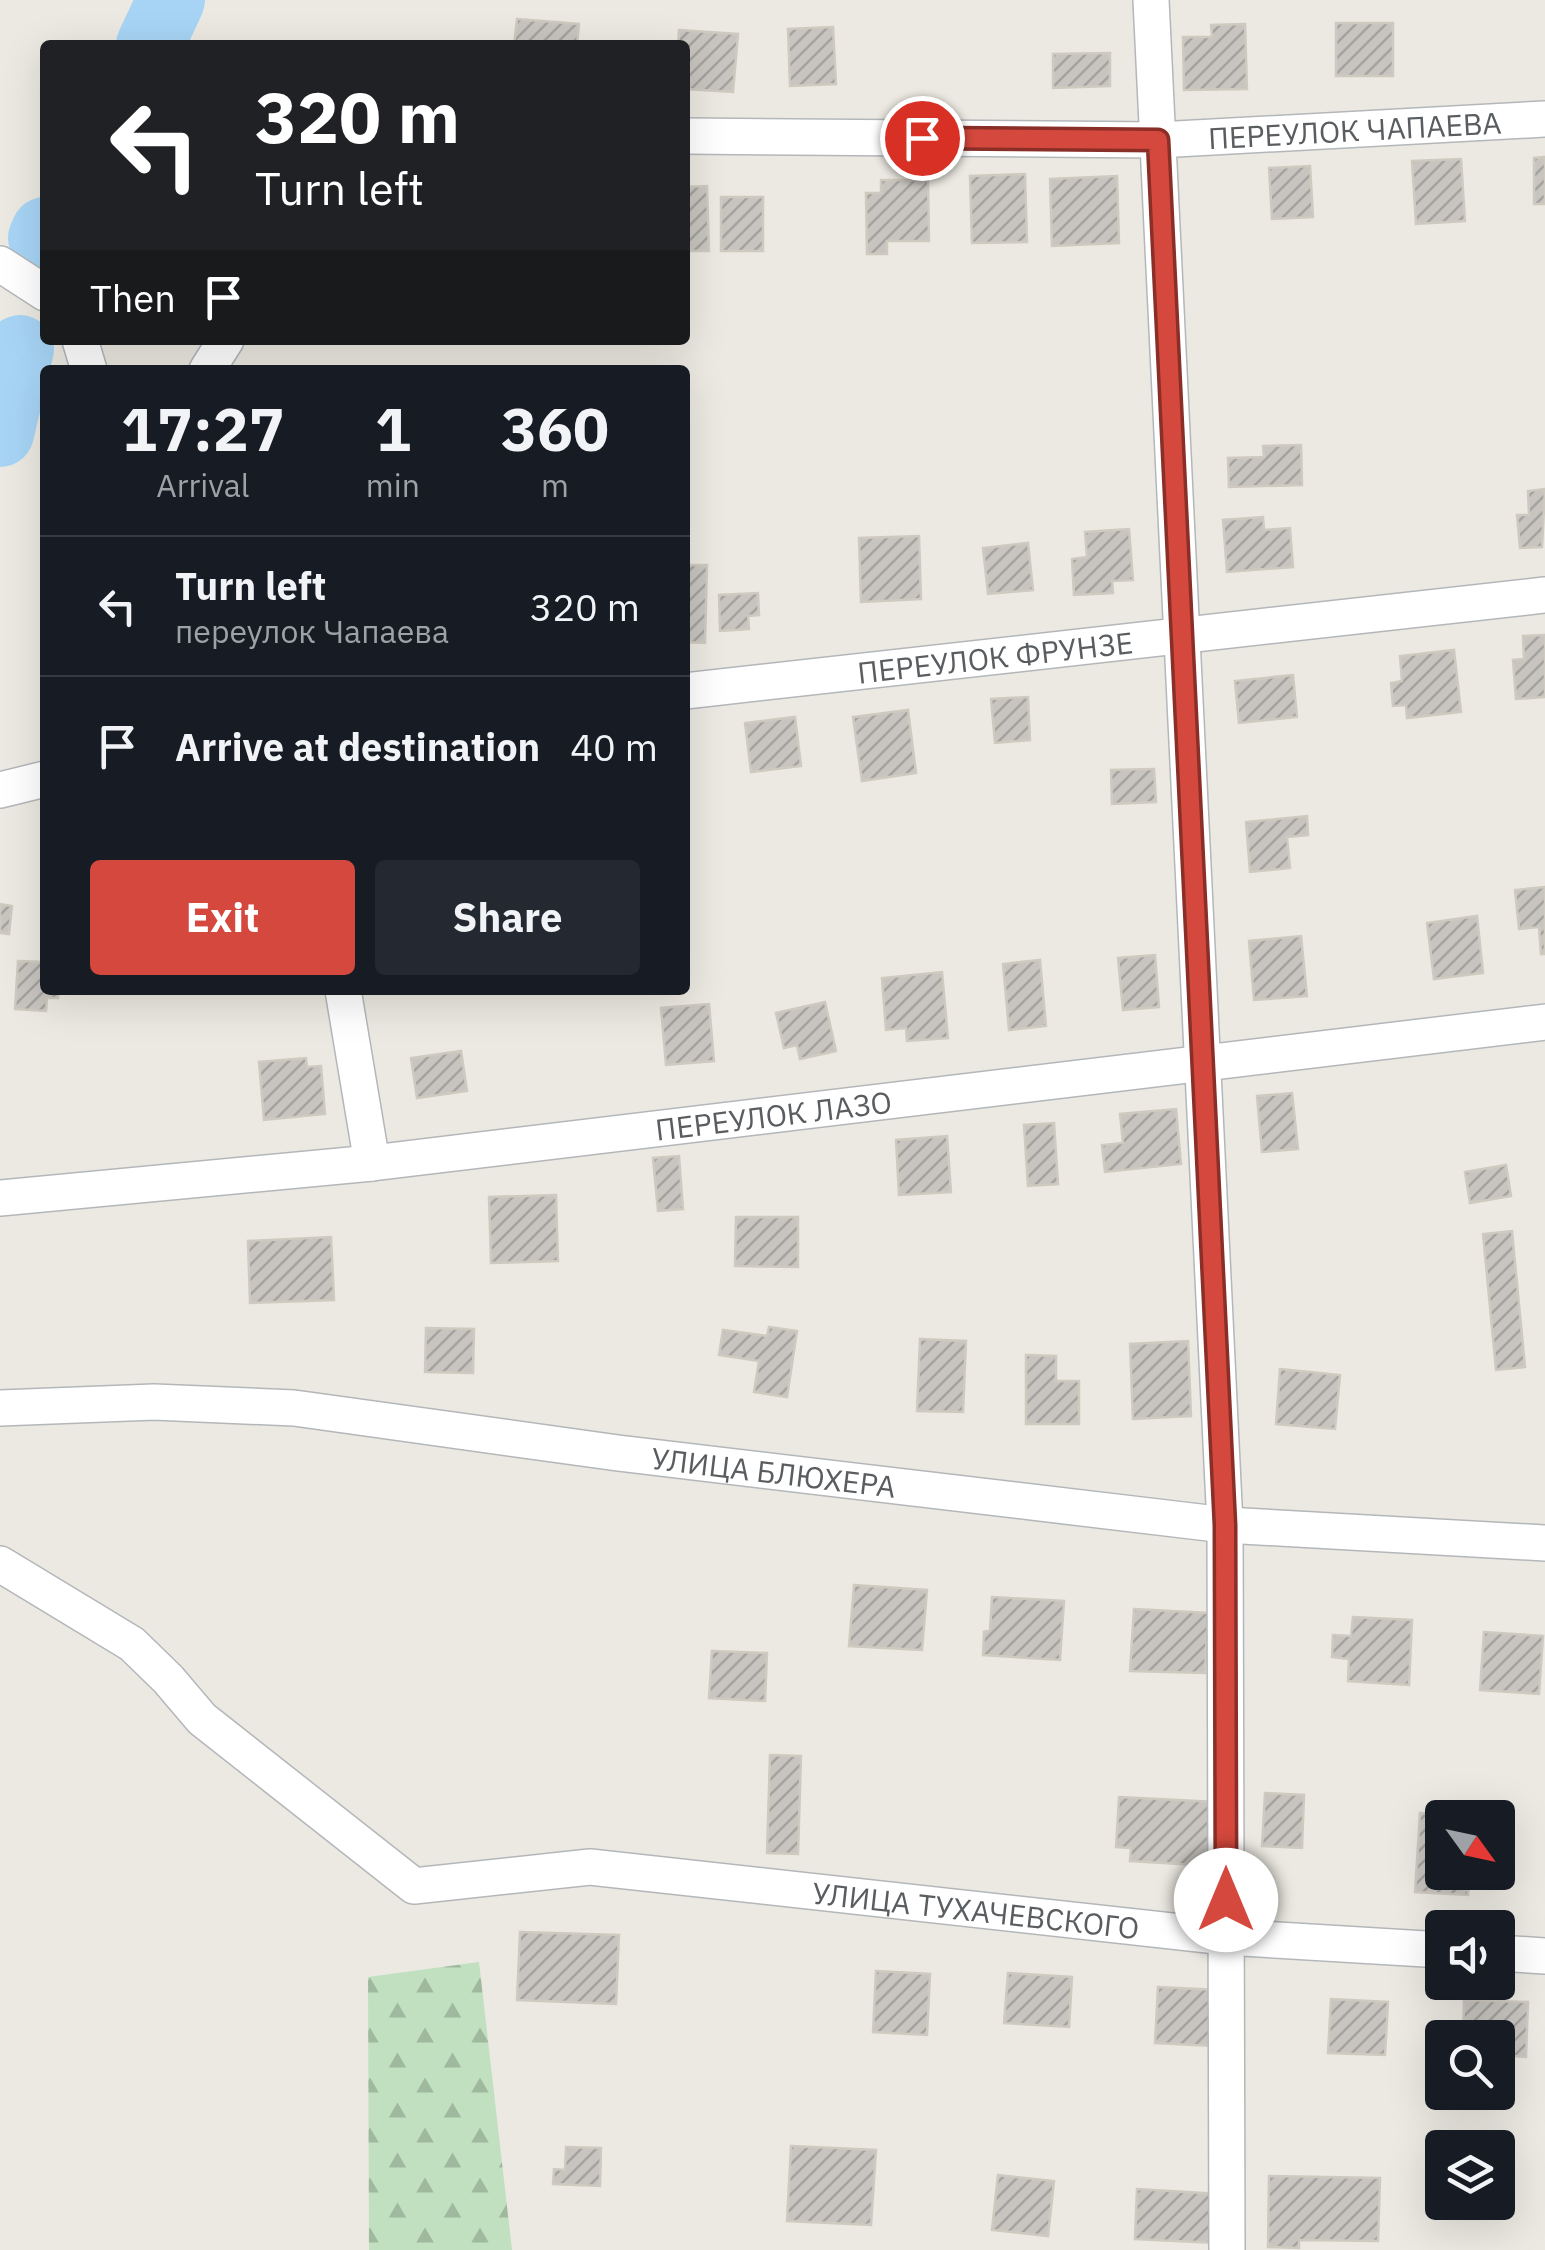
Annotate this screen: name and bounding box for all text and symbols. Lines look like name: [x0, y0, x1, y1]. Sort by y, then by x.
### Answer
text: 320 m: [255, 71, 460, 162]
icon: left: [90, 80, 220, 210]
pin: [880, 96, 965, 181]
street label: ПЕРЕУЛОК ЧАПАЕВА: [1207, 102, 1502, 157]
icon: arrive: [895, 111, 950, 166]
text: Turn left: [255, 159, 424, 217]
icon: arrive: [196, 270, 251, 325]
text: Then: [90, 273, 176, 322]
text: 17:27: [121, 389, 285, 468]
text: 1: [375, 389, 411, 468]
text: 360: [501, 389, 609, 468]
text: Arrival: [156, 464, 250, 506]
text: min: [366, 464, 420, 506]
text: m: [541, 464, 569, 506]
text: Turn left: [175, 561, 326, 610]
icon: left: [90, 579, 145, 634]
text: 320 m: [529, 582, 640, 631]
text: переулок Чапаева: [175, 610, 449, 652]
street label: ПЕРЕУЛОК ФРУНЗЕ: [855, 622, 1135, 691]
icon: arrive: [90, 719, 145, 774]
text: Arrive at destination: [175, 722, 540, 771]
text: 40 m: [570, 722, 658, 771]
button: Exit: [90, 860, 355, 975]
button: Share: [375, 860, 640, 975]
street label: ПЕРЕУЛОК ЛАЗО: [653, 1081, 894, 1148]
street label: УЛИЦА БЛЮХЕРА: [649, 1438, 898, 1505]
north arrow: [1425, 1800, 1515, 1890]
map controls: [1425, 1800, 1515, 2220]
position arrow: [1174, 1848, 1278, 1952]
street label: УЛИЦА ТУХАЧЕВСКОГО: [810, 1872, 1141, 1947]
button: sound: [1425, 1910, 1515, 2000]
button: search: [1425, 2020, 1515, 2110]
button: layers: [1425, 2130, 1515, 2220]

